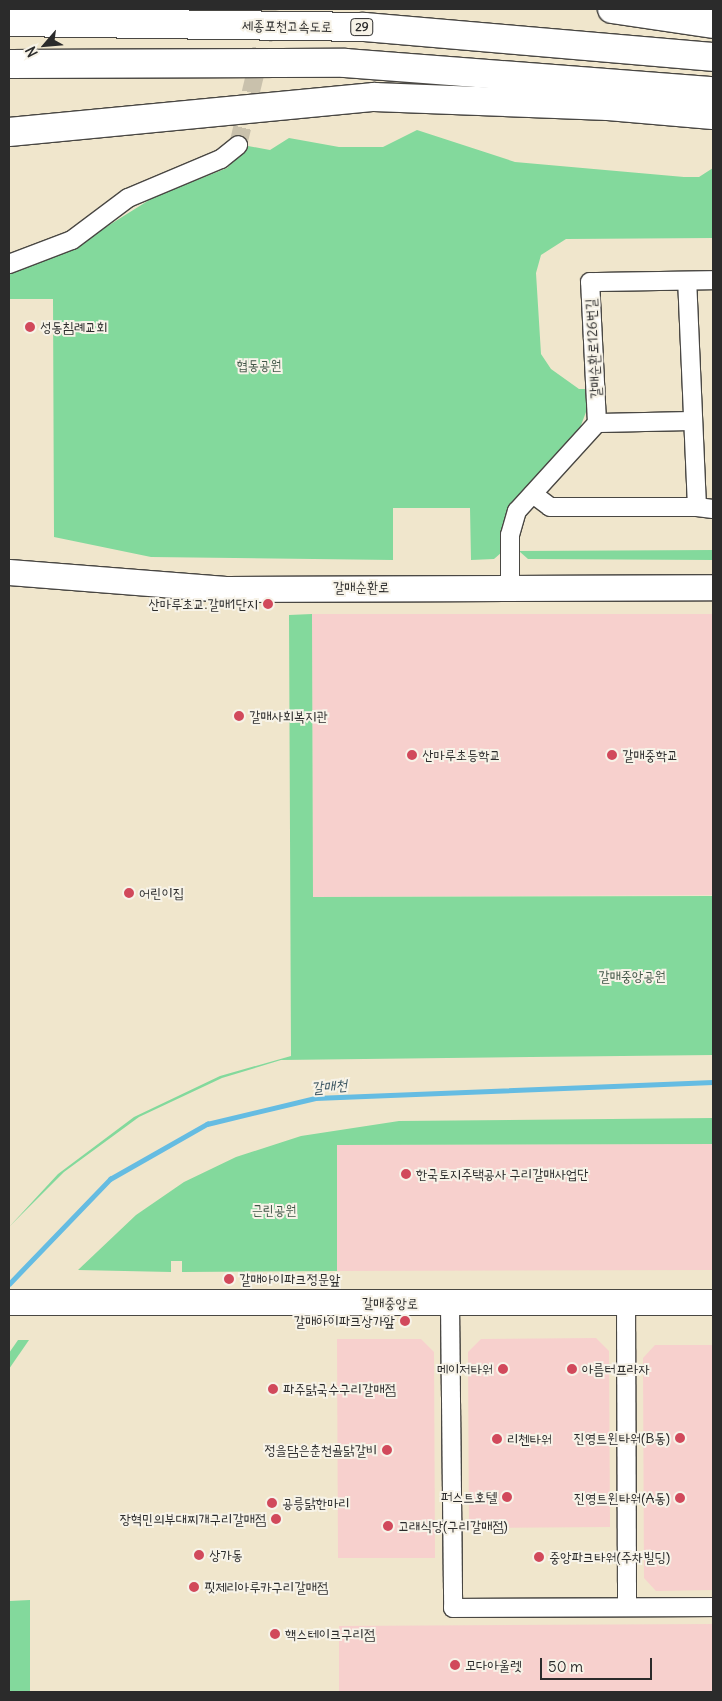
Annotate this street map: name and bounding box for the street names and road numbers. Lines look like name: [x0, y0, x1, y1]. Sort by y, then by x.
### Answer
street label: 세종포천고속도로: [242, 17, 332, 35]
road number: 29: [350, 18, 374, 36]
street label: 갈매순환로126번길: [582, 299, 604, 399]
street label: 갈매순환로: [333, 579, 389, 595]
street label: 갈매중앙로: [362, 1294, 418, 1312]

